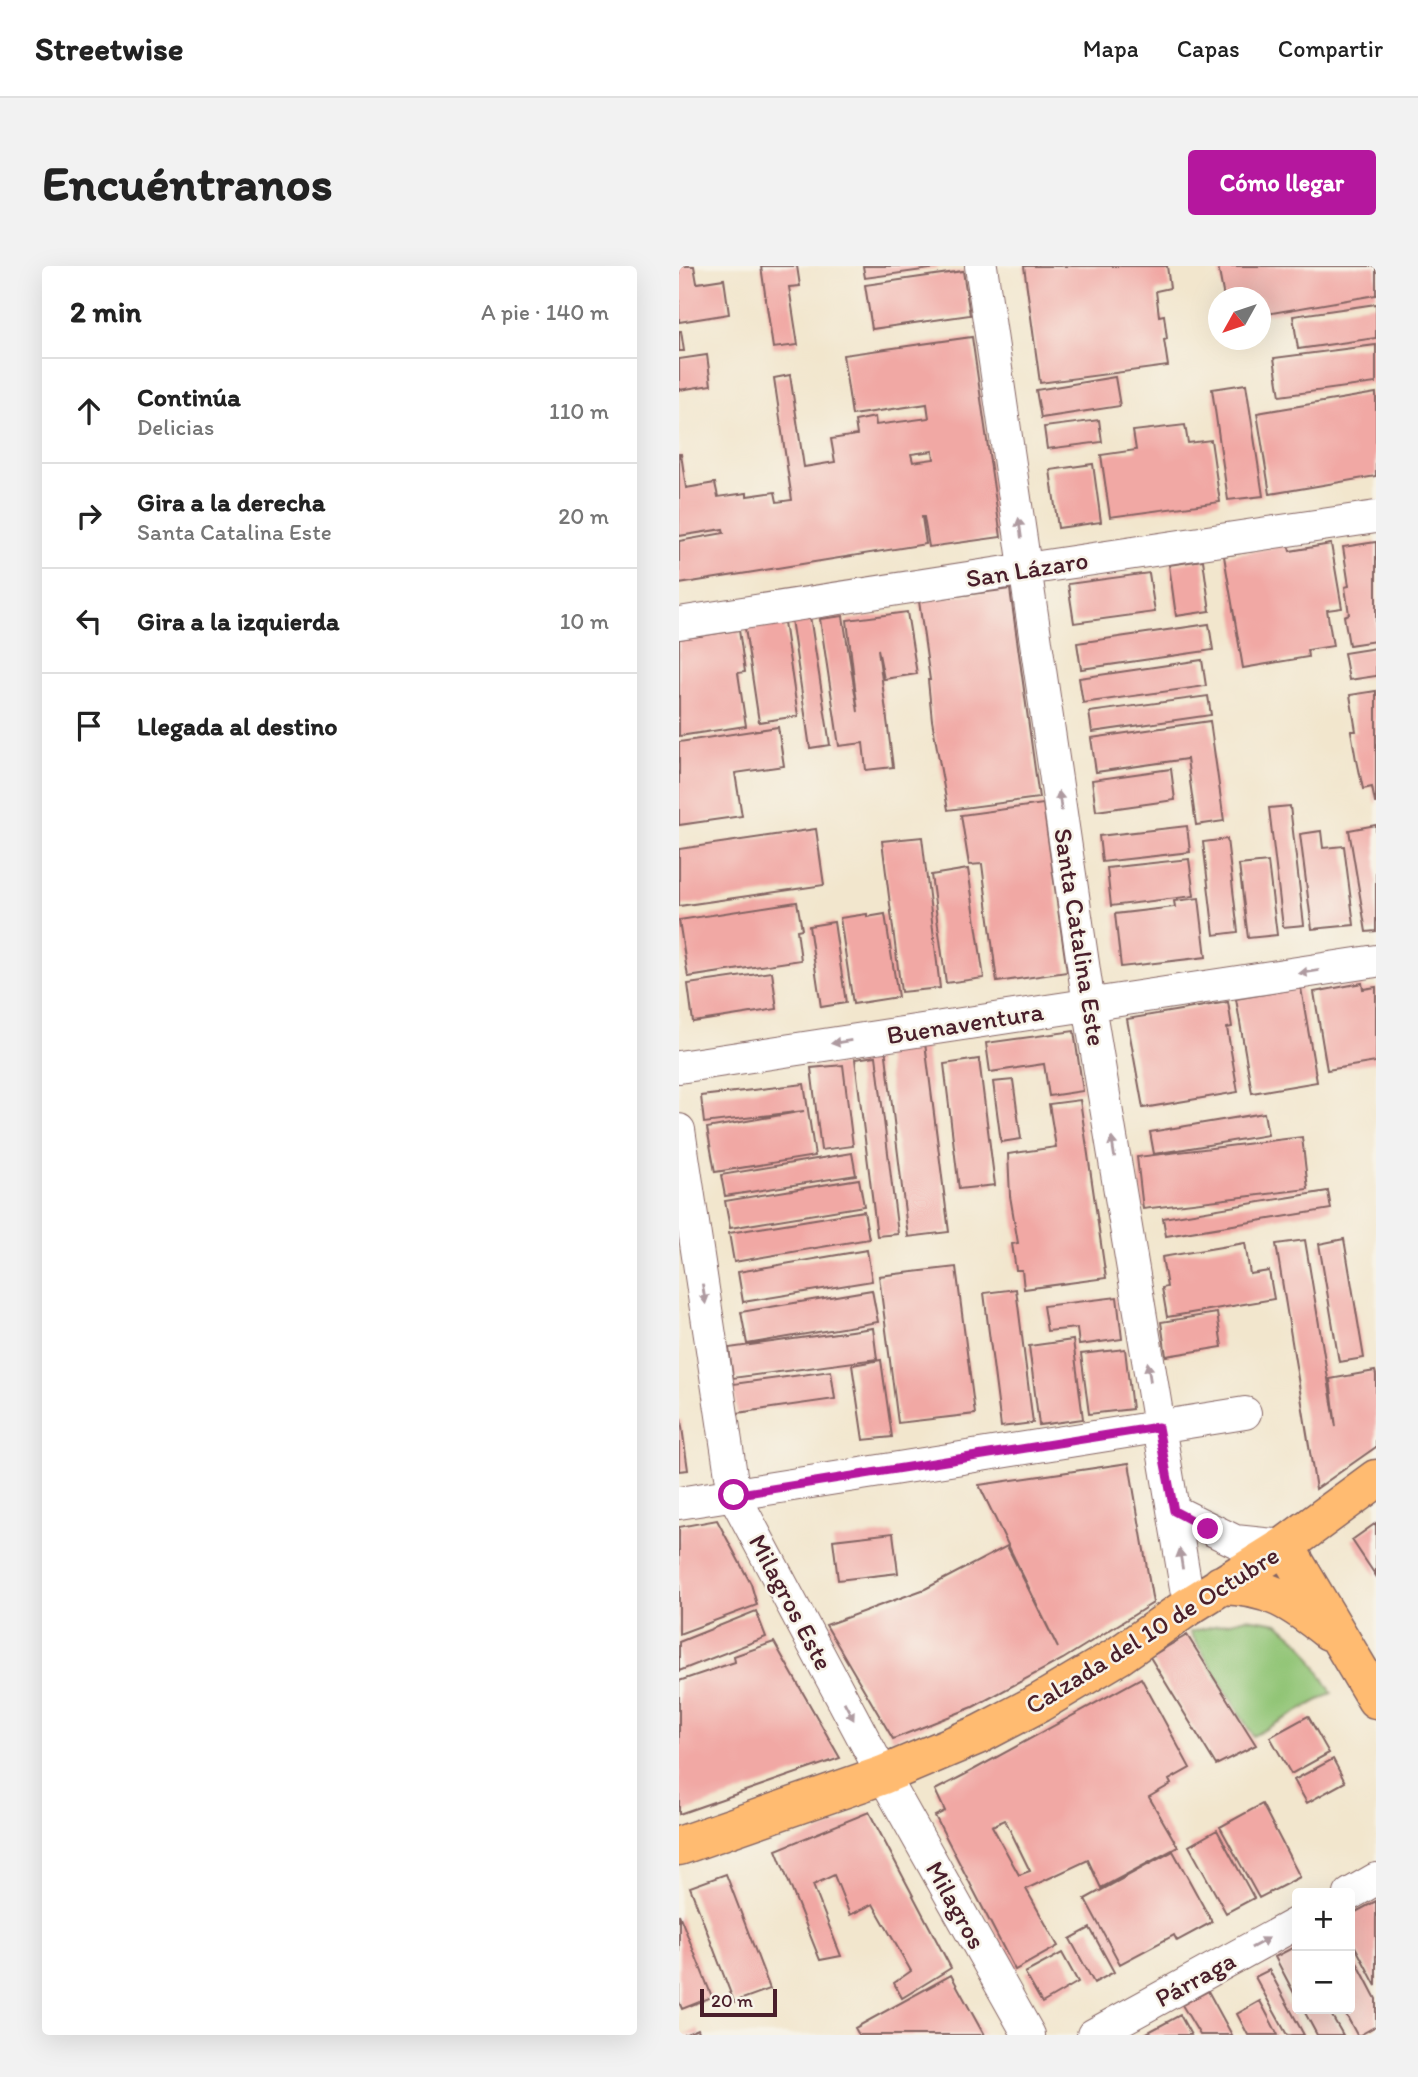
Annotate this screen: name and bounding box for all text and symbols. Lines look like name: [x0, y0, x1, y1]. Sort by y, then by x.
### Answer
text: Streetwise: [35, 29, 184, 68]
text: Mapa: [1083, 34, 1139, 63]
text: Capas: [1177, 34, 1240, 63]
text: Compartir: [1278, 34, 1383, 63]
button: Cómo llegar: [1188, 150, 1376, 215]
text: Encuéntranos: [42, 153, 333, 212]
north arrow: [1208, 287, 1271, 350]
text: 2 min: [70, 293, 141, 330]
text: A pie · 140 m: [481, 298, 609, 326]
text: Continúa: [137, 381, 241, 413]
icon: ahead: [70, 392, 108, 430]
text: 110 m: [549, 397, 609, 425]
text: Delicias: [137, 413, 214, 441]
text: Gira a la derecha: [137, 486, 325, 518]
icon: right: [70, 497, 108, 535]
text: 20 m: [558, 502, 609, 530]
one-way arrow: [1014, 517, 1025, 539]
text: Santa Catalina Este: [137, 518, 332, 546]
street label: San Lázaro: [963, 544, 1091, 594]
icon: left: [70, 602, 108, 640]
text: Gira a la izquierda: [137, 605, 340, 637]
text: 10 m: [560, 607, 609, 635]
icon: arrive: [70, 707, 108, 745]
text: Llegada al destino: [137, 710, 338, 742]
one-way arrow: [1054, 790, 1065, 812]
street label: Santa Catalina Este: [1047, 826, 1113, 1048]
one-way arrow: [1297, 966, 1319, 977]
street label: Buenaventura: [884, 995, 1046, 1051]
one-way arrow: [830, 1037, 852, 1048]
one-way arrow: [1107, 1136, 1118, 1158]
one-way arrow: [699, 1283, 710, 1305]
one-way arrow: [1143, 1361, 1154, 1383]
route start: [718, 1479, 749, 1510]
route end: [1192, 1513, 1223, 1544]
street label: Milagros Este: [742, 1528, 840, 1676]
street label: Calzada del 10 de Octubre: [1019, 1539, 1285, 1721]
one-way arrow: [1175, 1548, 1186, 1570]
one-way arrow: [843, 1701, 855, 1721]
street label: Milagros: [919, 1855, 993, 1955]
map controls: [1292, 1888, 1355, 2014]
button: +: [1292, 1888, 1355, 1951]
one-way arrow: [1251, 1937, 1270, 1949]
street label: Párraga: [1149, 1944, 1241, 2014]
button: −: [1292, 1951, 1355, 2014]
scale bar: [700, 1986, 777, 2018]
text: 20 m: [711, 1989, 753, 2012]

